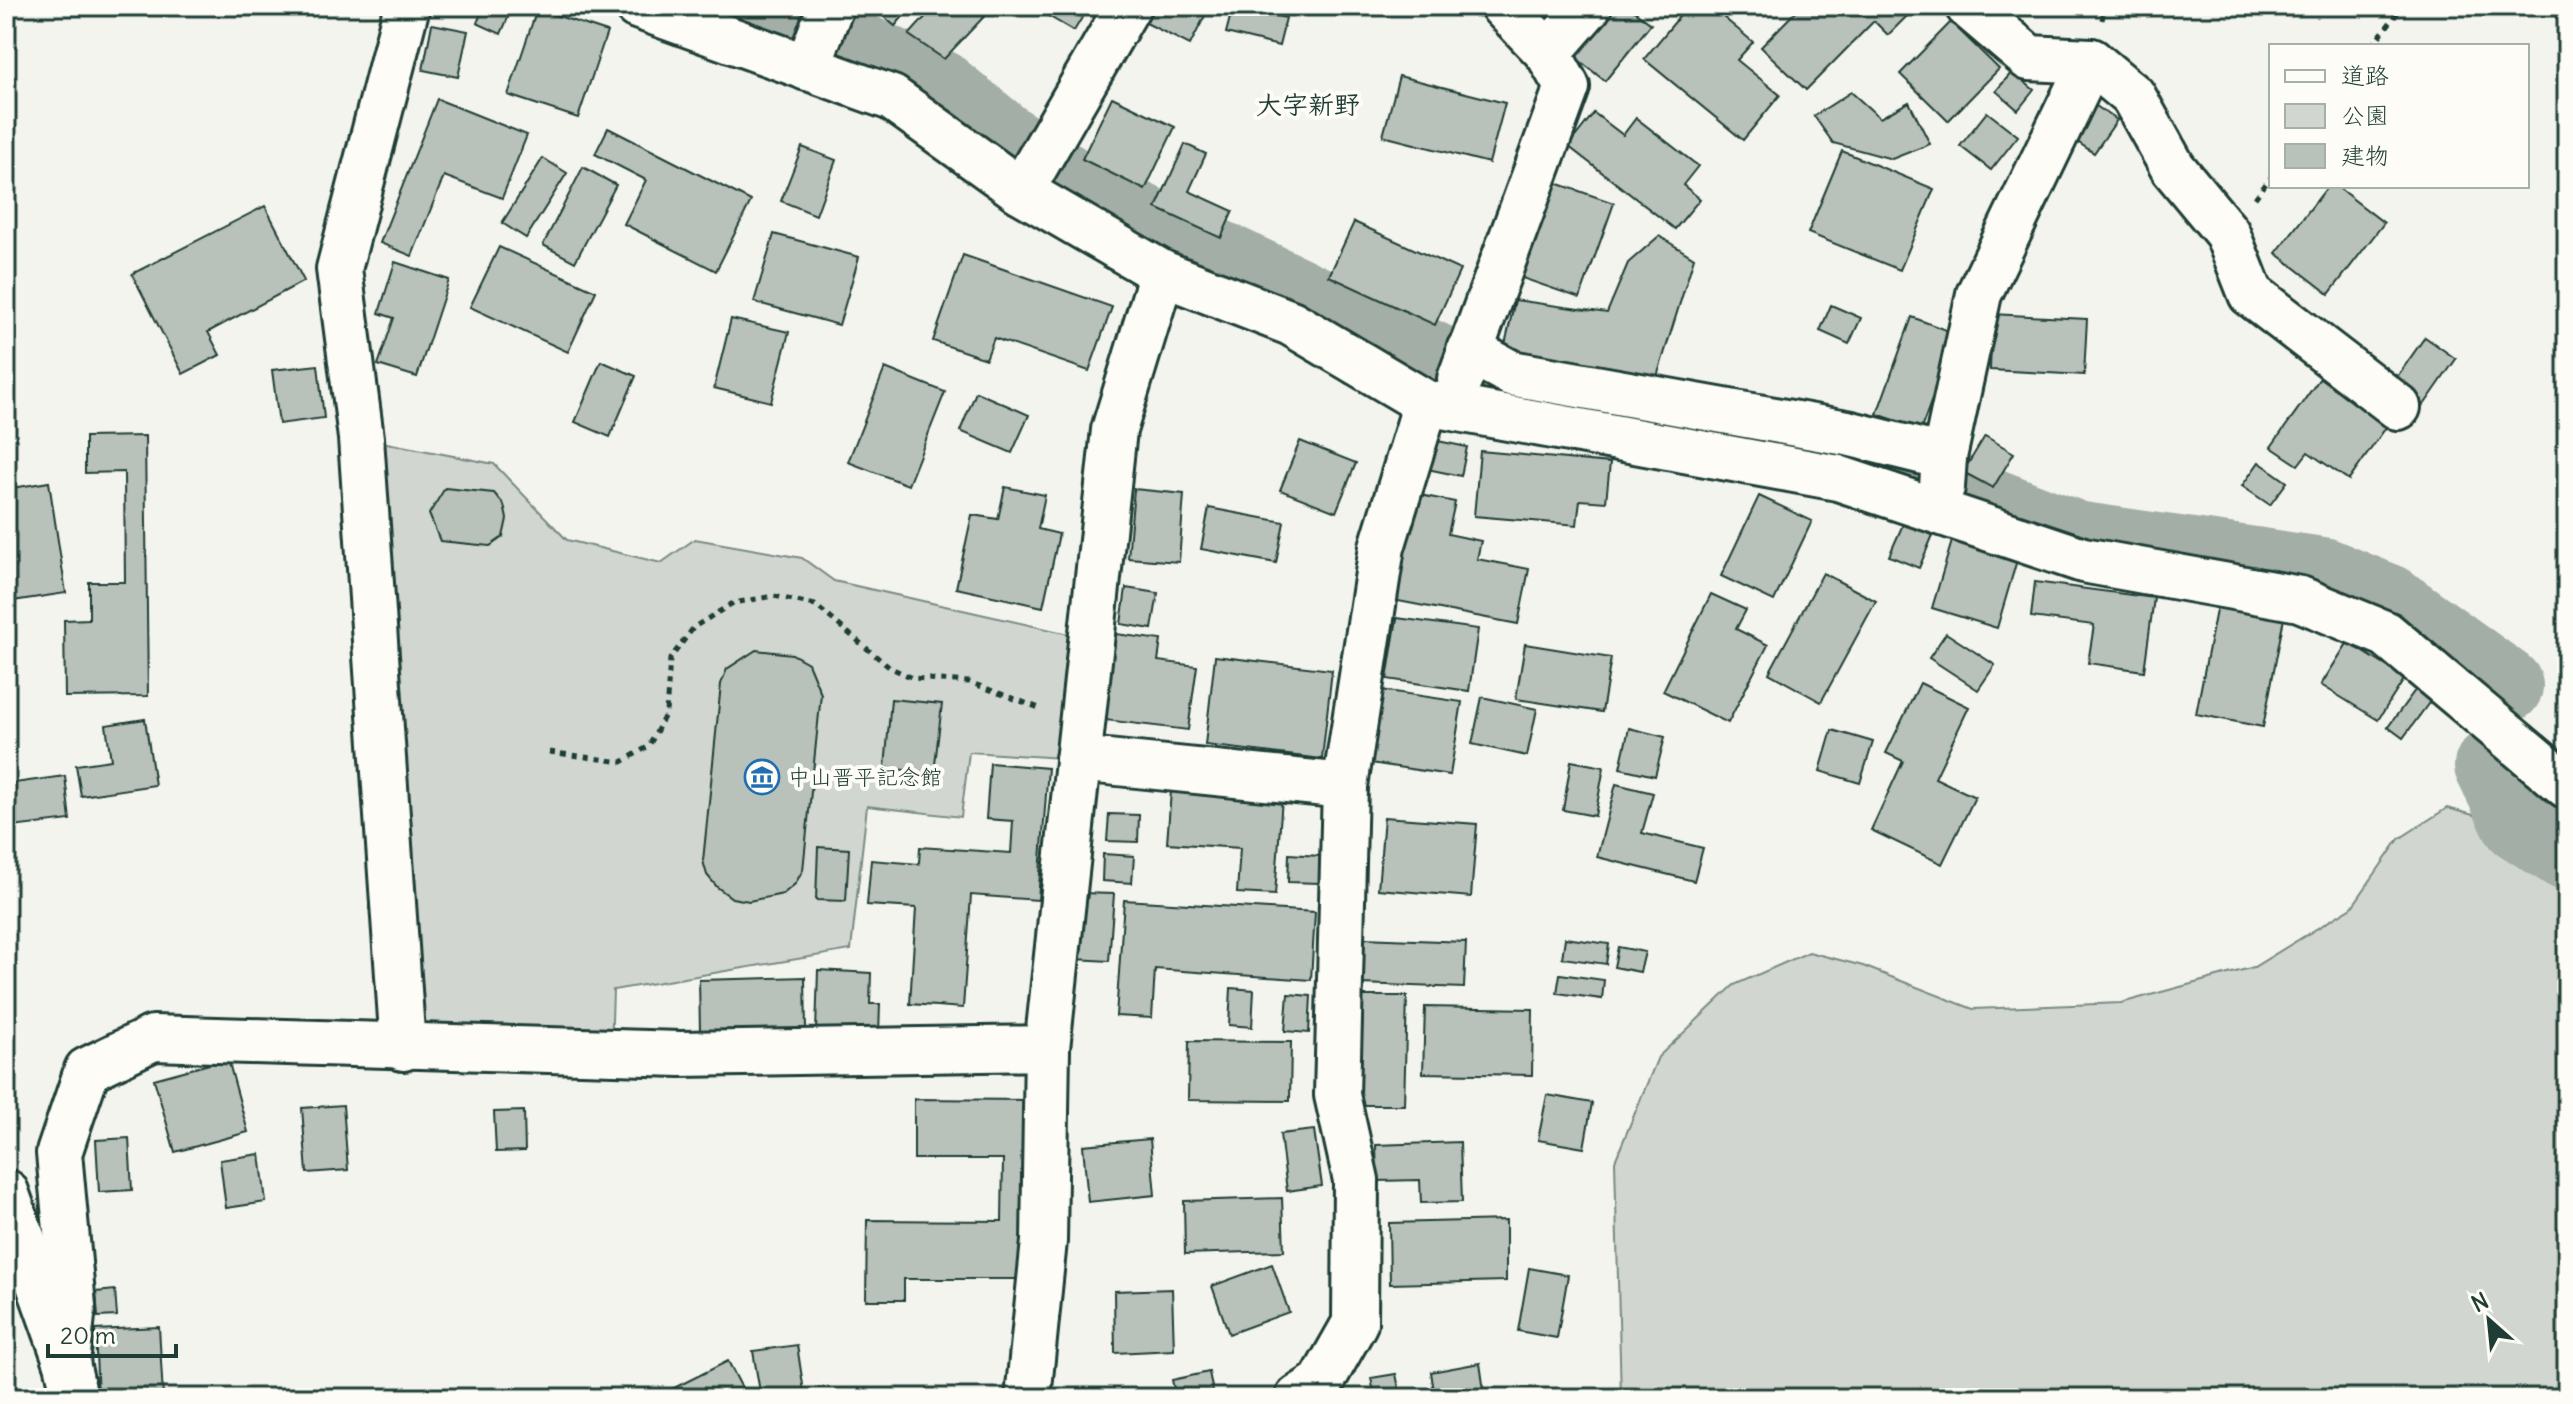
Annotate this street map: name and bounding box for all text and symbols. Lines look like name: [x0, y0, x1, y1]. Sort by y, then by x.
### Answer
legend: [2269, 44, 2529, 188]
text: 道路: [2341, 60, 2389, 90]
district label: 大字新野: [1256, 88, 1360, 121]
text: 公園: [2341, 100, 2389, 130]
text: 建物: [2341, 140, 2389, 170]
museum icon: 中山晋平記念館: [743, 758, 781, 796]
place label: 中山晋平記念館: [788, 763, 942, 791]
north arrow: [2449, 1280, 2529, 1360]
text: N: [2467, 1286, 2493, 1318]
scale bar: [48, 1308, 176, 1358]
text: 20 m: [60, 1320, 116, 1350]

